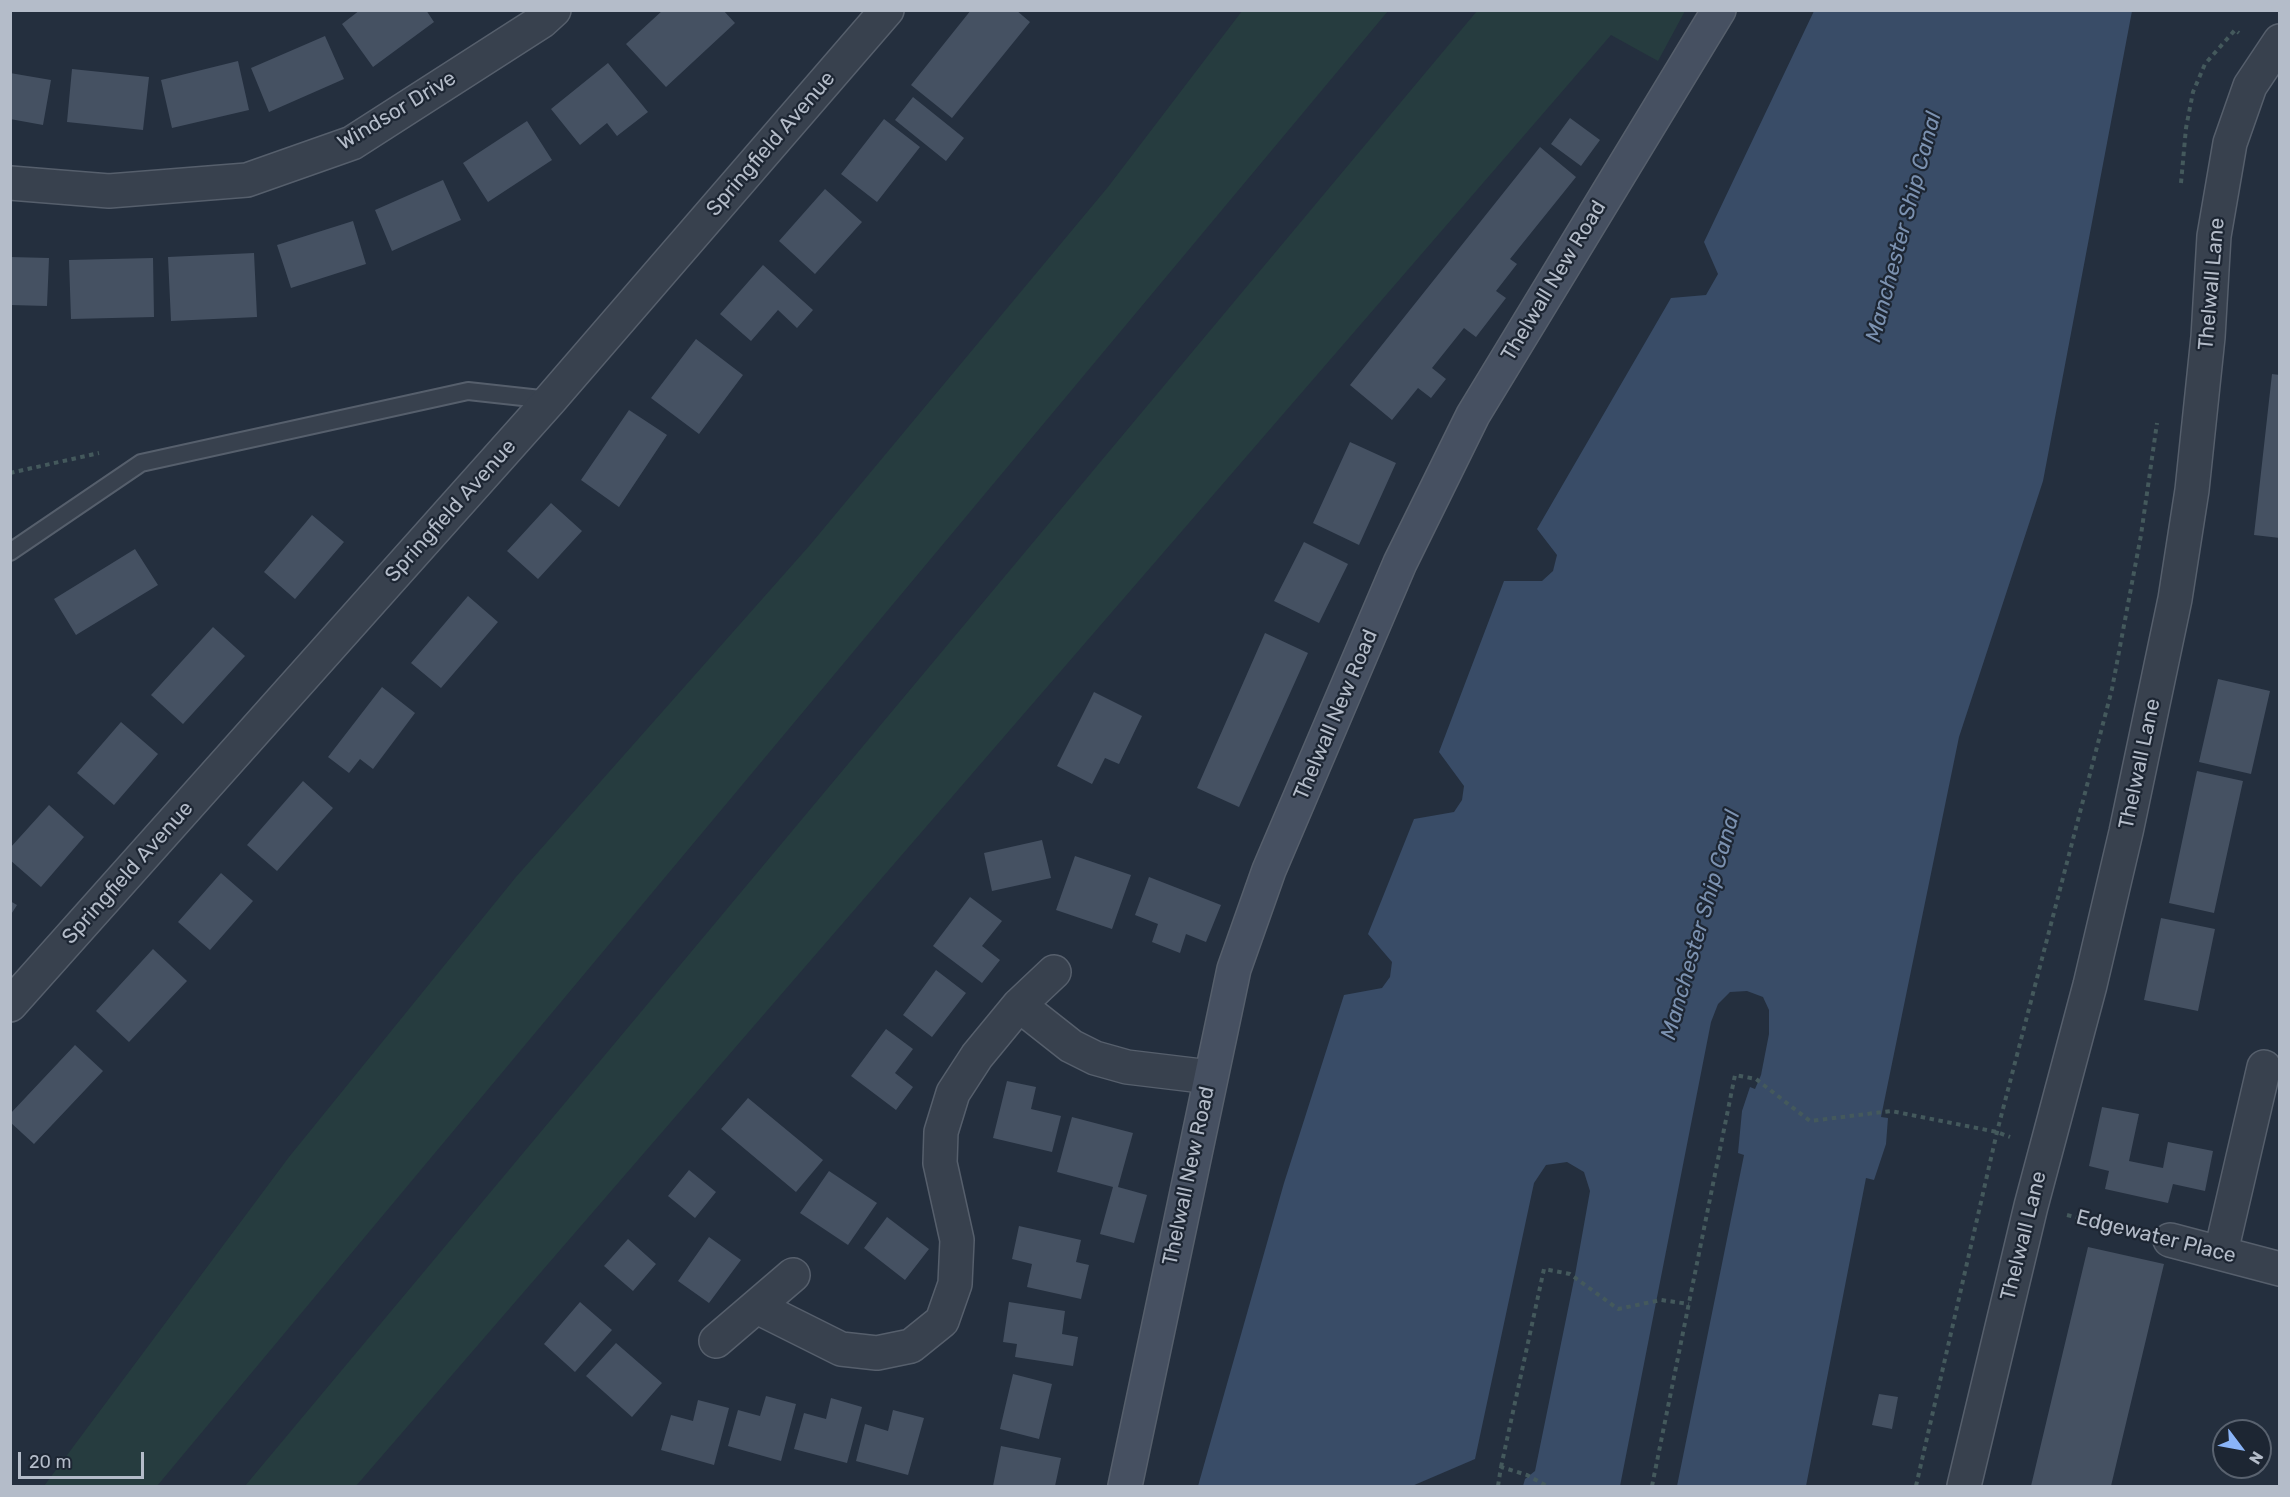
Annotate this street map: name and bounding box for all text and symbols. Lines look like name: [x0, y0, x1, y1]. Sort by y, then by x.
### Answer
street label: Windsor Drive: [333, 66, 461, 156]
street label: Springfield Avenue: [701, 66, 841, 222]
water label: Manchester Ship Canal: [1861, 109, 1947, 345]
street label: Thelwall New Road: [1496, 196, 1612, 366]
street label: Thelwall Lane: [2194, 217, 2230, 351]
street label: Springfield Avenue: [380, 434, 522, 588]
street label: Thelwall New Road: [1289, 626, 1383, 804]
street label: Thelwall Lane: [2114, 696, 2166, 832]
street label: Springfield Avenue: [57, 796, 199, 950]
water label: Manchester Ship Canal: [1656, 807, 1746, 1043]
street label: Thelwall New Road: [1158, 1084, 1220, 1268]
street label: Thelwall Lane: [1996, 1169, 2052, 1303]
street label: Edgewater Place: [2074, 1205, 2238, 1269]
north arrow: [2212, 1419, 2272, 1479]
scale bar: [21, 1440, 147, 1478]
text: N: [2245, 1448, 2267, 1468]
text: 20 m: [29, 1451, 71, 1473]

